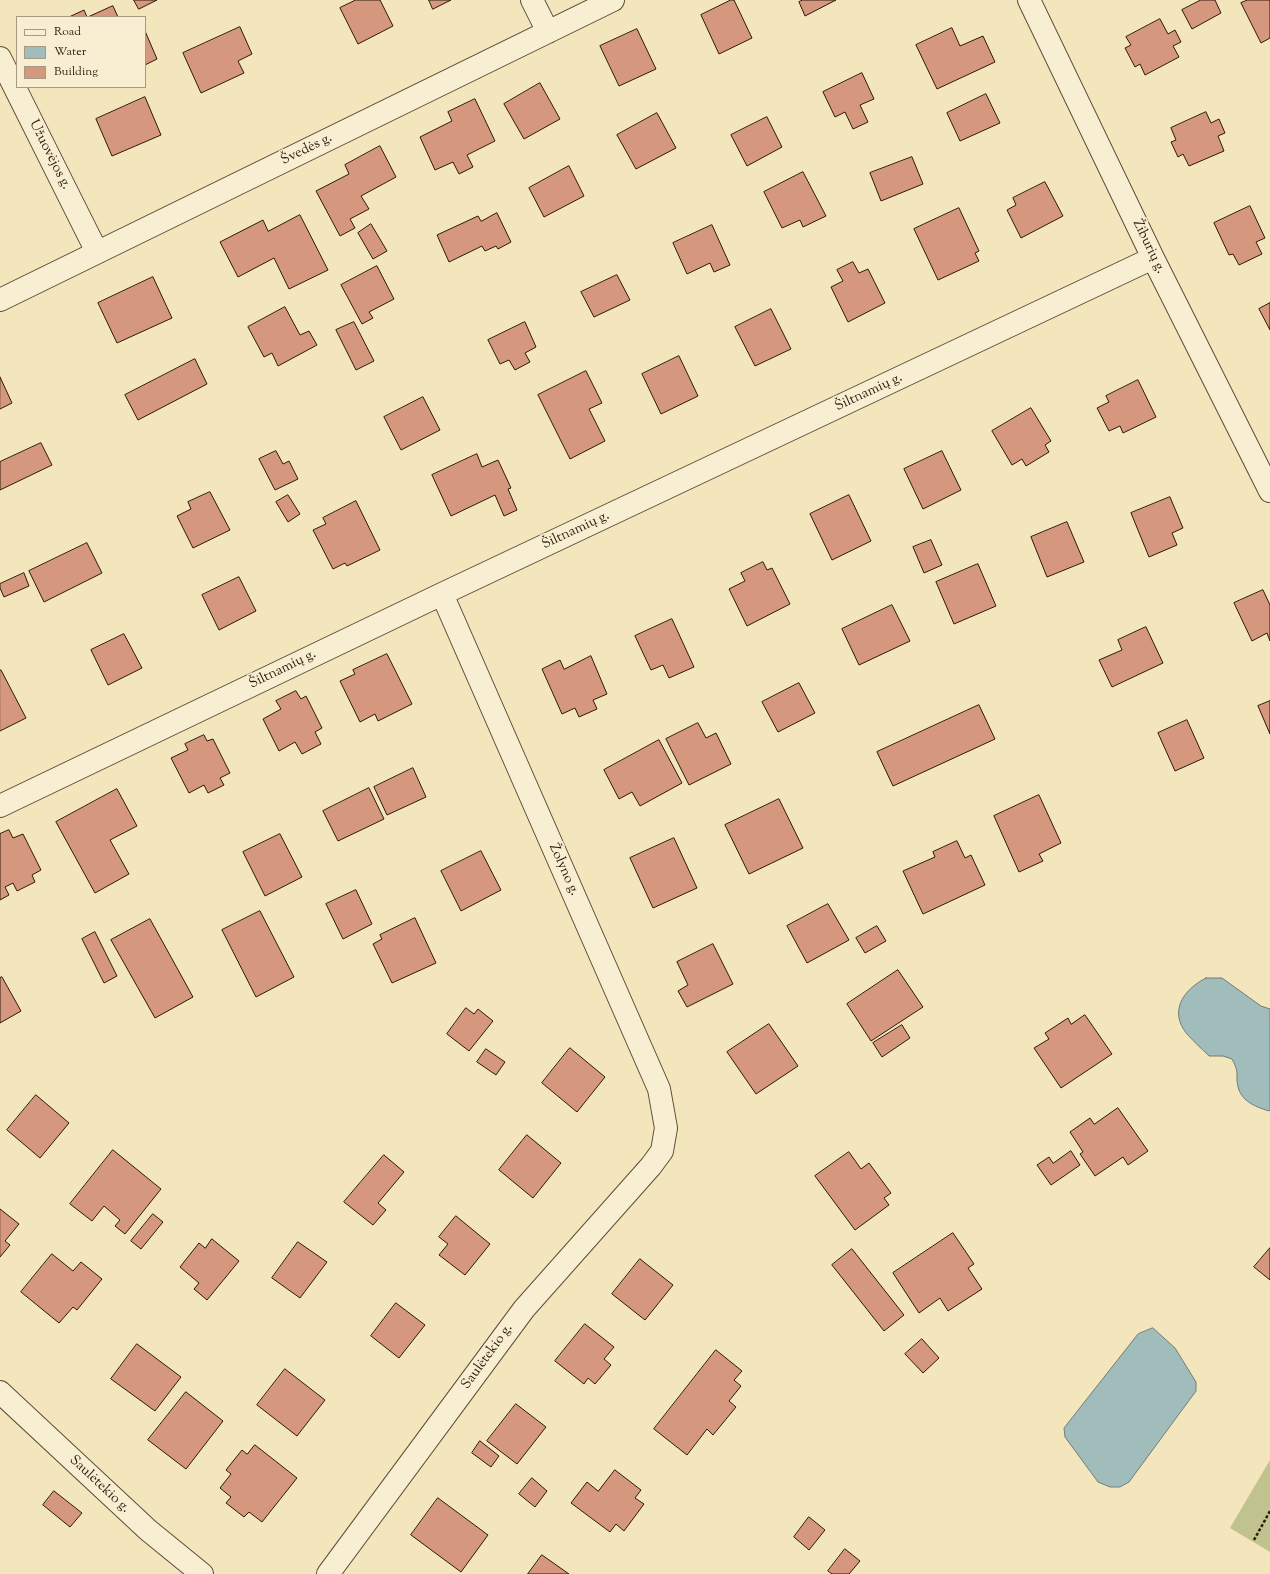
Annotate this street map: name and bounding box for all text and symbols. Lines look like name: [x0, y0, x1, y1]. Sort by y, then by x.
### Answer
legend: [16, 16, 146, 88]
text: Road: [54, 23, 81, 41]
text: Water: [54, 43, 86, 61]
text: Building: [54, 63, 98, 81]
street label: Užuovėjos g.: [24, 117, 74, 193]
street label: Švedės g.: [279, 130, 335, 170]
street label: Žiburių g.: [1128, 217, 1168, 277]
street label: Šiltnamių g.: [833, 370, 905, 416]
street label: Šiltnamių g.: [540, 508, 612, 554]
street label: Šiltnamių g.: [247, 647, 319, 693]
street label: Žolyno g.: [544, 841, 582, 899]
street label: Saulėtekio g.: [459, 1321, 517, 1393]
street label: Saulėtekio g.: [65, 1453, 133, 1517]

